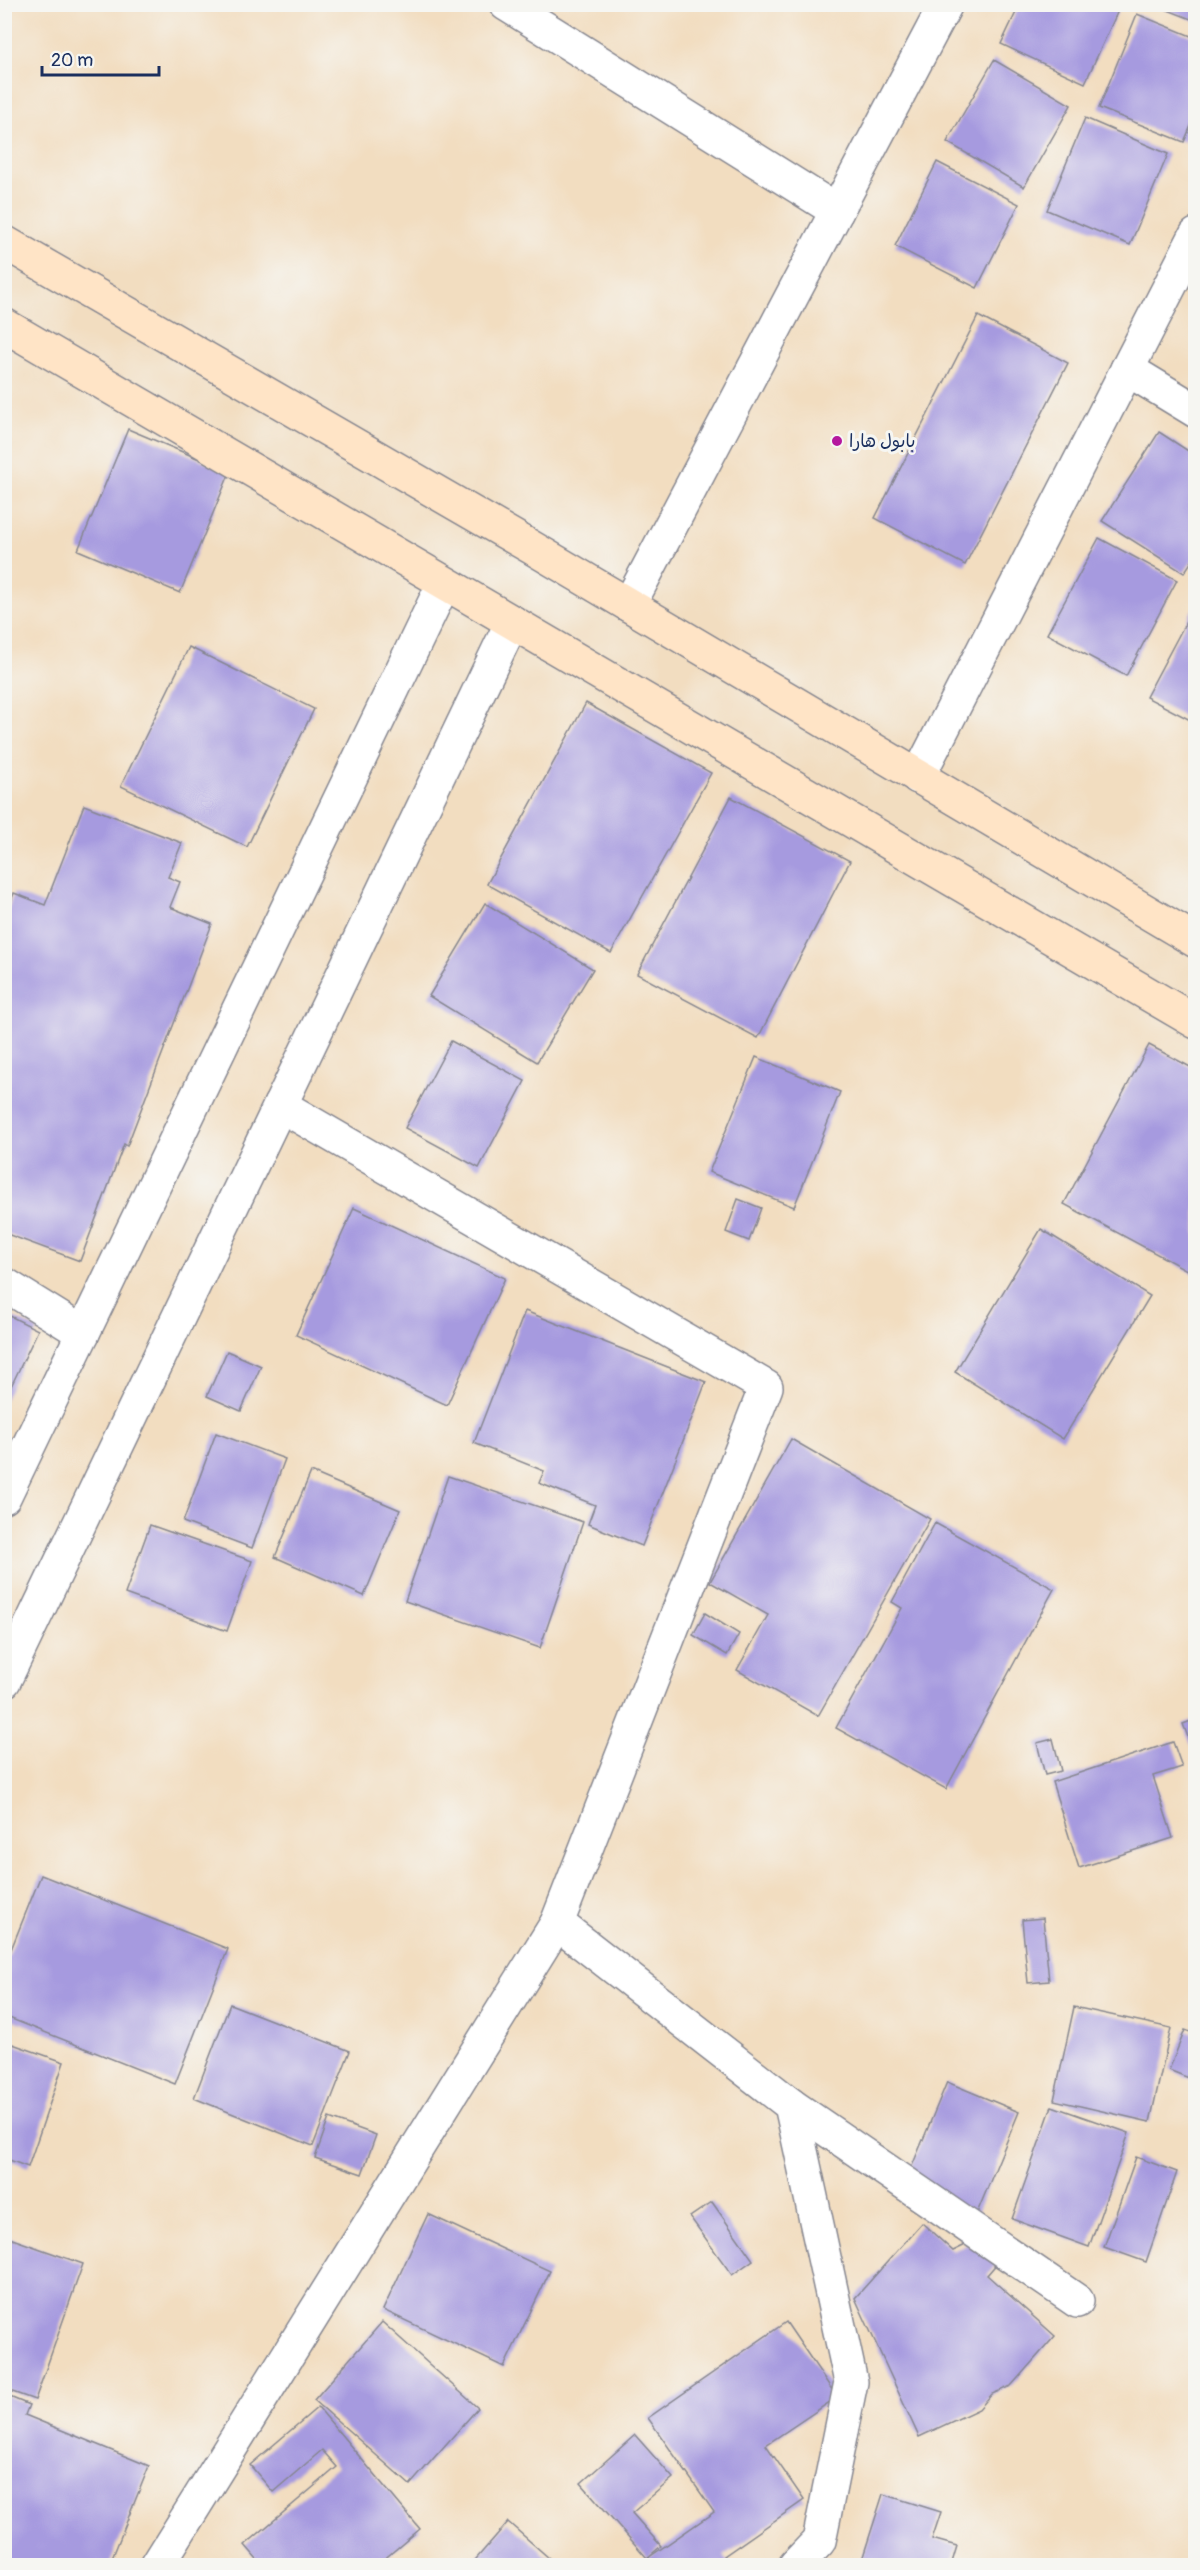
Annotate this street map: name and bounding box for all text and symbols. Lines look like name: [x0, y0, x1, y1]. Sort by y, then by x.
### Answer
scale bar: [42, 39, 159, 77]
text: 20 m: [51, 49, 93, 72]
place label: بابول هارا: [849, 430, 916, 453]
marker: بابول هارا: [830, 434, 844, 448]

